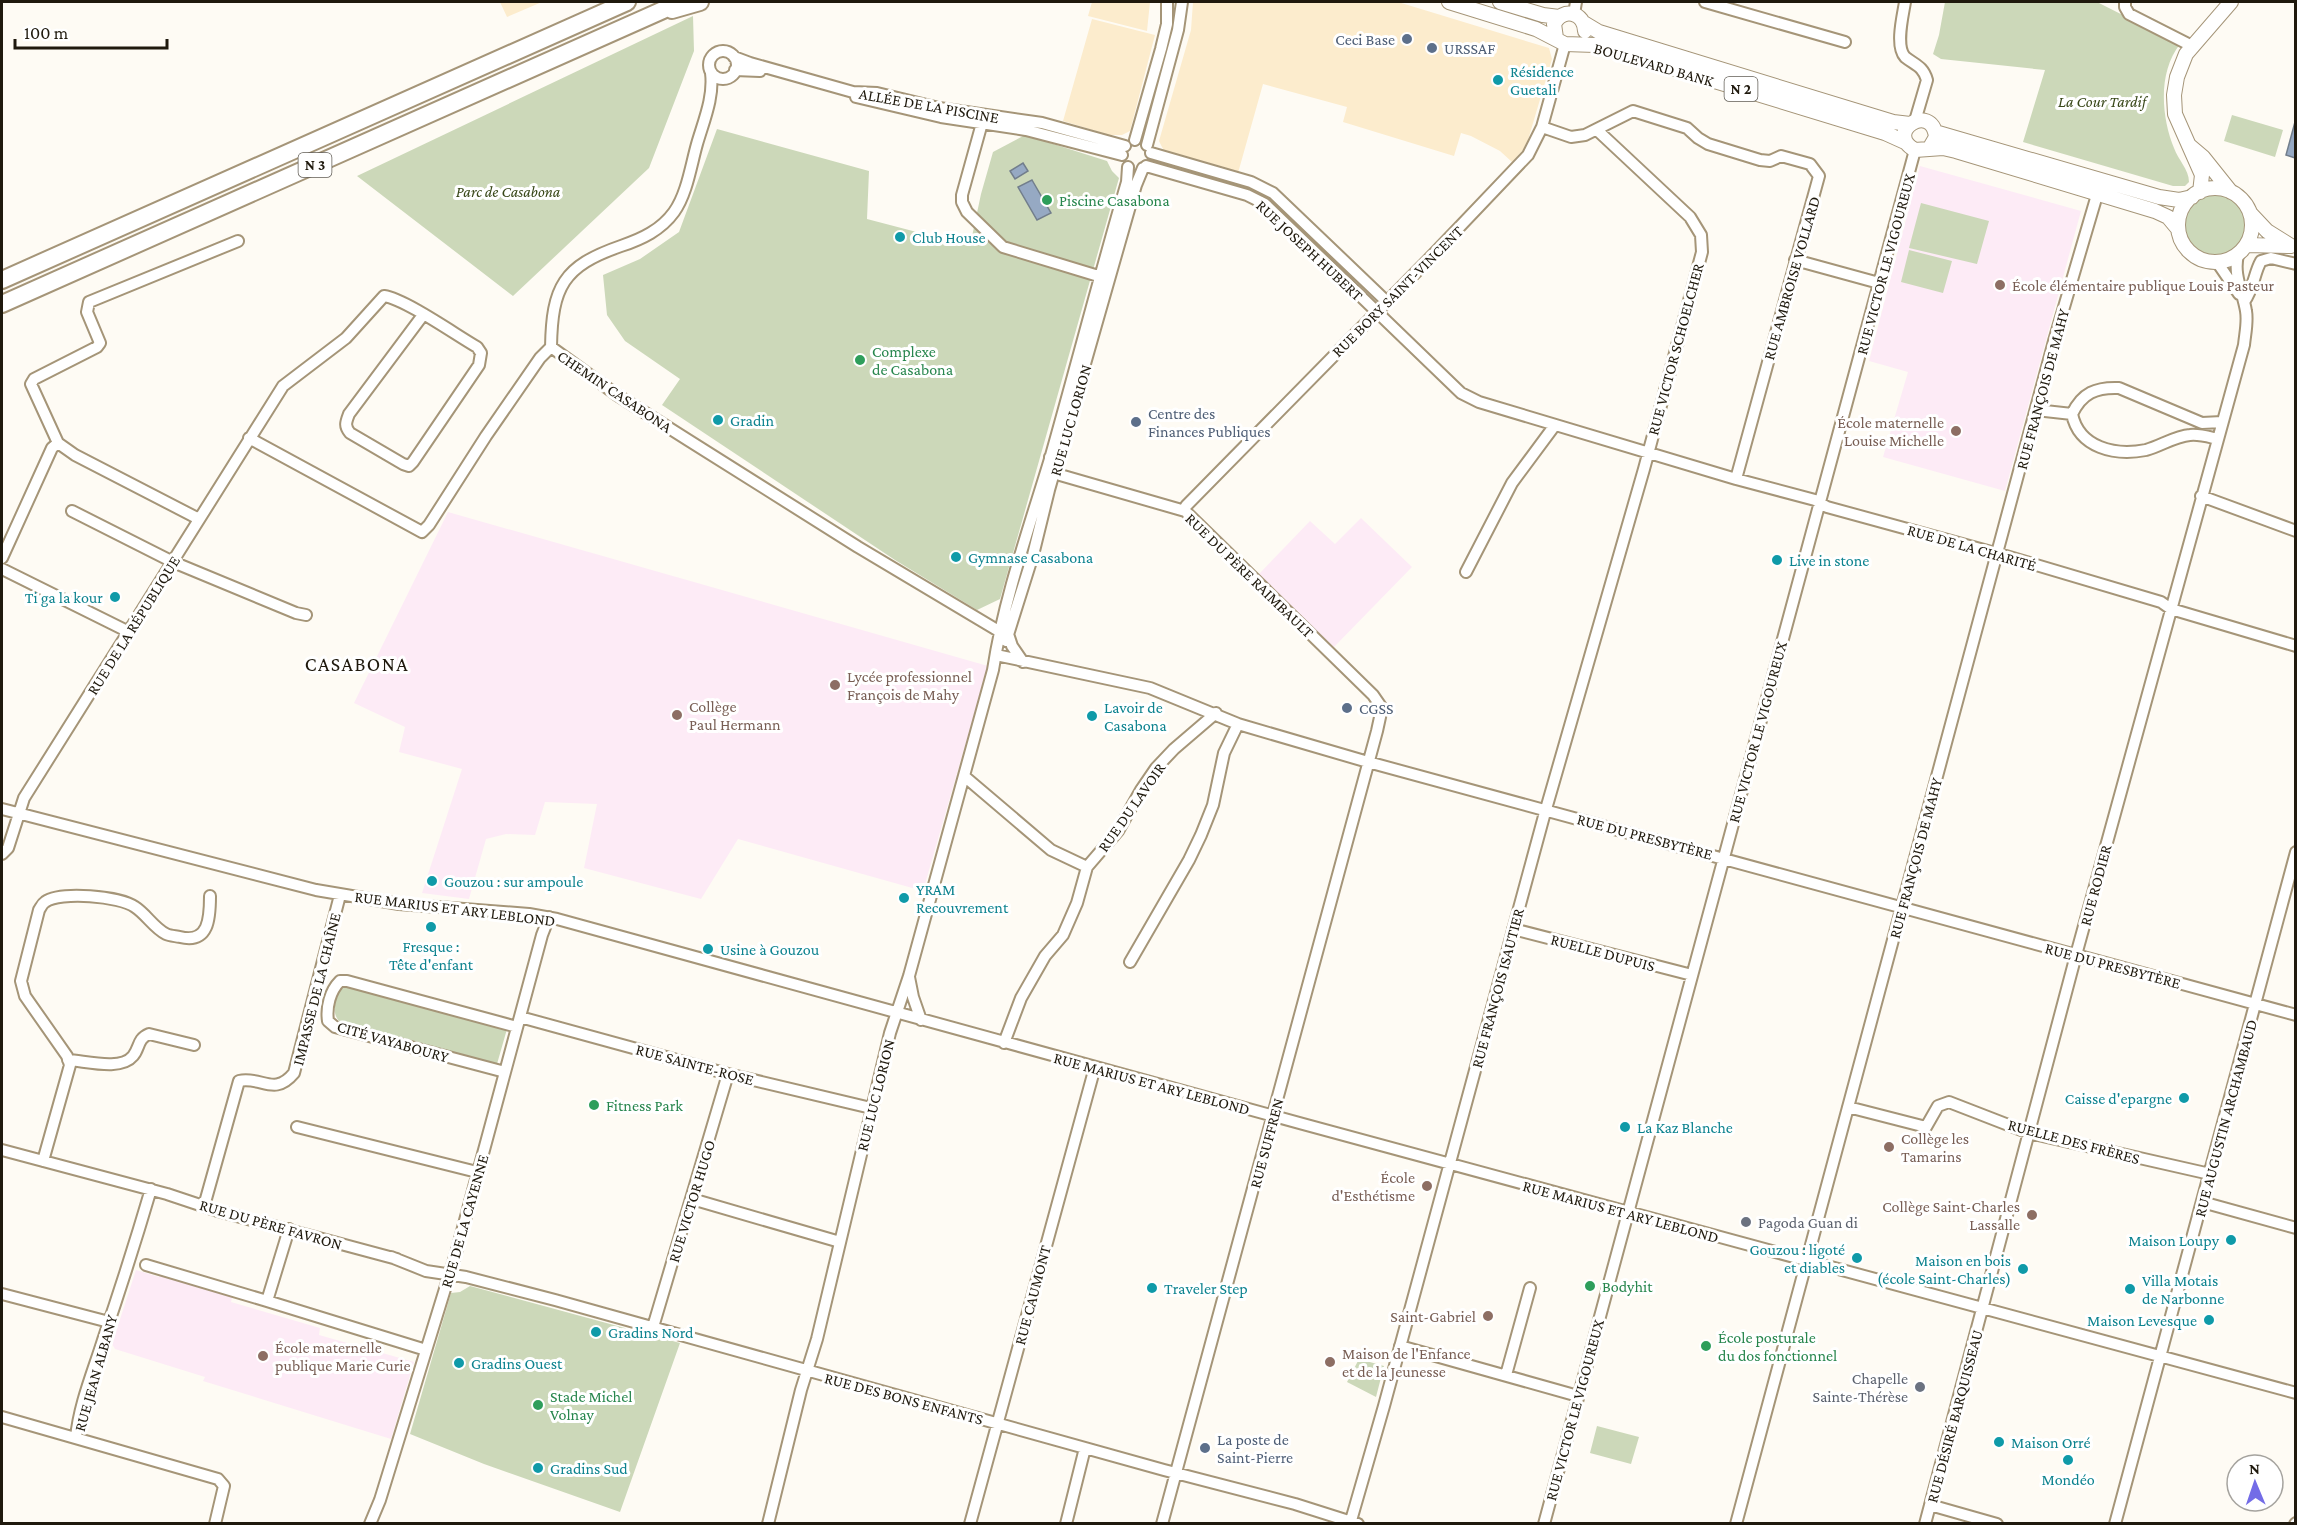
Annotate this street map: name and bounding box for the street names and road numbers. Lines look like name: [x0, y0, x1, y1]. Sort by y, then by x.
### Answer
street label: BOULEVARD BANK: [1592, 39, 1717, 90]
road number: N 2: [1724, 77, 1758, 101]
street label: ALLÉE DE LA PISCINE: [858, 85, 1000, 126]
road number: N 3: [298, 153, 332, 177]
street label: RUE VICTOR LE VIGOUREUX: [1853, 171, 1918, 357]
street label: RUE AMBROISE VOLLARD: [1760, 194, 1823, 362]
street label: RUE JOSEPH HUBERT: [1252, 197, 1367, 305]
street label: RUE BORY SAINT-VINCENT: [1328, 222, 1466, 360]
street label: RUE VICTOR SCHOELCHER: [1644, 261, 1707, 437]
street label: RUE FRANÇOIS DE MAHY: [2013, 306, 2073, 472]
street label: CHEMIN CASABONA: [554, 347, 676, 436]
street label: RUE LUC LORION: [1046, 363, 1095, 478]
street label: RUE DU PÈRE RAIMBAULT: [1182, 510, 1317, 641]
street label: RUE DE LA CHARITÉ: [1905, 521, 2039, 574]
street label: RUE DE LA RÉPUBLIQUE: [84, 552, 183, 698]
street label: RUE VICTOR LE VIGOUREUX: [1725, 639, 1790, 825]
street label: RUE DU LAVOIR: [1094, 759, 1169, 855]
street label: RUE FRANÇOIS DE MAHY: [1886, 775, 1946, 941]
street label: RUE DU PRESBYTÈRE: [1575, 810, 1715, 863]
street label: RUE RODIER: [2077, 843, 2114, 927]
street label: RUE MARIUS ET ARY LEBLOND: [354, 888, 556, 929]
street label: RUE FRANÇOIS ISAUTIER: [1468, 906, 1528, 1070]
street label: IMPASSE DE LA CHAÎNE: [289, 911, 344, 1067]
street label: RUELLE DUPUIS: [1549, 930, 1657, 975]
street label: RUE DU PRESBYTÈRE: [2043, 939, 2183, 992]
street label: CITÉ VAYABOURY: [335, 1017, 451, 1066]
street label: RUE AUGUSTIN ARCHAMBAUD: [2191, 1018, 2260, 1219]
street label: RUE LUC LORION: [853, 1037, 898, 1153]
street label: RUE SAINTE-ROSE: [634, 1041, 756, 1088]
street label: RUE MARIUS ET ARY LEBLOND: [1052, 1049, 1252, 1118]
street label: RUE SUFFREN: [1246, 1096, 1287, 1190]
street label: RUELLE DES FRÈRES: [2006, 1116, 2142, 1167]
street label: RUE VICTOR HUGO: [665, 1138, 718, 1264]
street label: RUE DE LA CAYENNE: [437, 1152, 492, 1290]
street label: RUE MARIUS ET ARY LEBLOND: [1521, 1177, 1721, 1246]
street label: RUE DU PÈRE FAVRON: [198, 1196, 344, 1253]
street label: RUE CAUMONT: [1011, 1243, 1054, 1347]
street label: RUE JEAN ALBANY: [71, 1312, 121, 1434]
street label: RUE VICTOR LE VIGOUREUX: [1542, 1317, 1607, 1503]
street label: RUE DÉSIRÉ BARQUISSEAU: [1923, 1328, 1986, 1504]
street label: RUE DES BONS ENFANTS: [823, 1369, 985, 1428]

